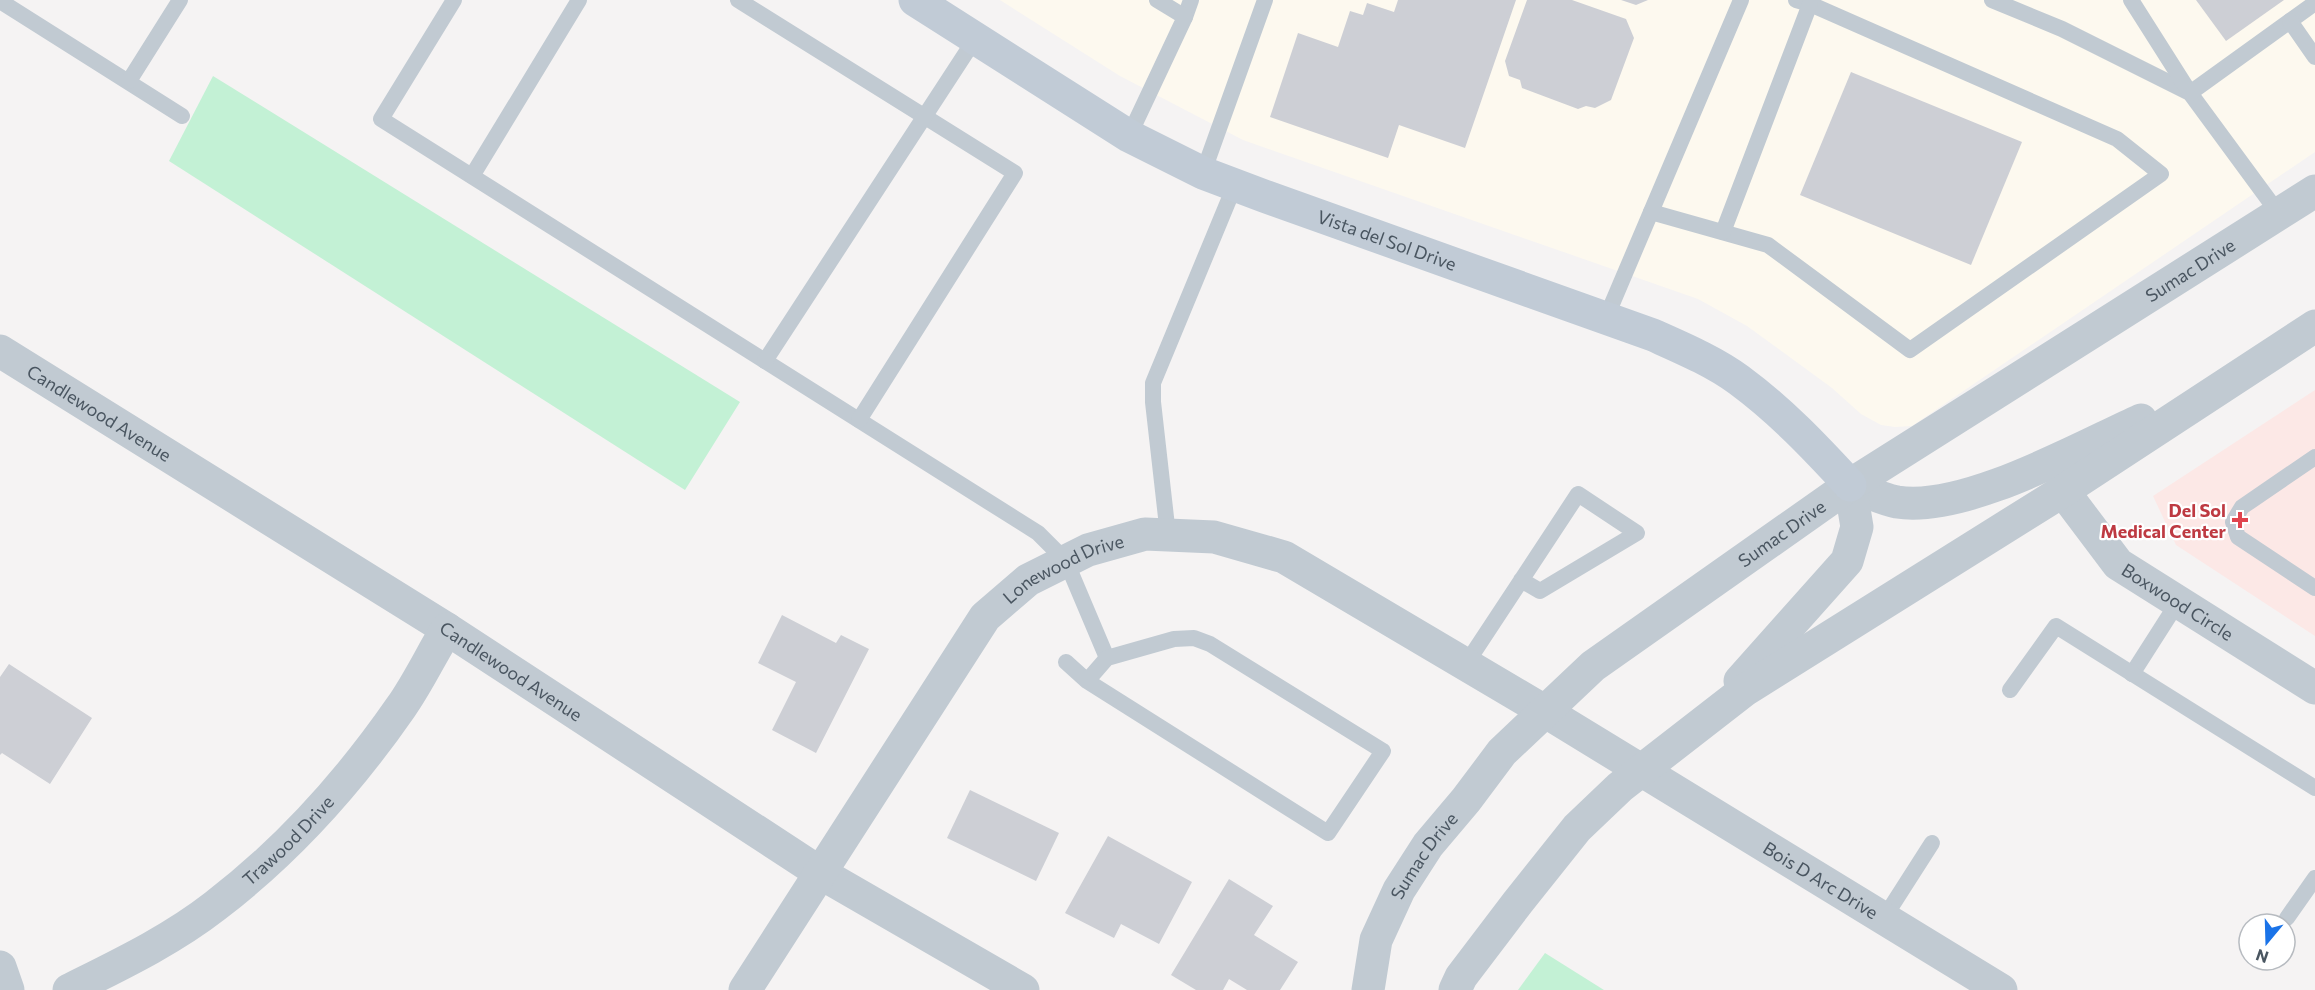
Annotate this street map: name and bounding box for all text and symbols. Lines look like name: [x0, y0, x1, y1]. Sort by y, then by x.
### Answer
street label: Vista del Sol Drive: [1314, 205, 1459, 275]
street label: Sumac Drive: [2141, 234, 2239, 306]
street label: Candlewood Avenue: [23, 360, 176, 466]
street label: Sumac Drive: [1734, 495, 1829, 571]
place label: Del Sol Medical Center: [2101, 499, 2227, 542]
marker: Del Sol Medical Center: [2231, 511, 2249, 529]
street label: Lonewood Drive: [998, 530, 1126, 608]
street label: Boxwood Circle: [2118, 558, 2238, 645]
street label: Candlewood Avenue: [436, 616, 587, 725]
street label: Trawood Drive: [238, 791, 338, 890]
street label: Sumac Drive: [1385, 808, 1462, 902]
street label: Bois D Arc Drive: [1759, 836, 1882, 923]
north arrow: [2237, 912, 2297, 972]
text: N: [2253, 946, 2271, 968]

